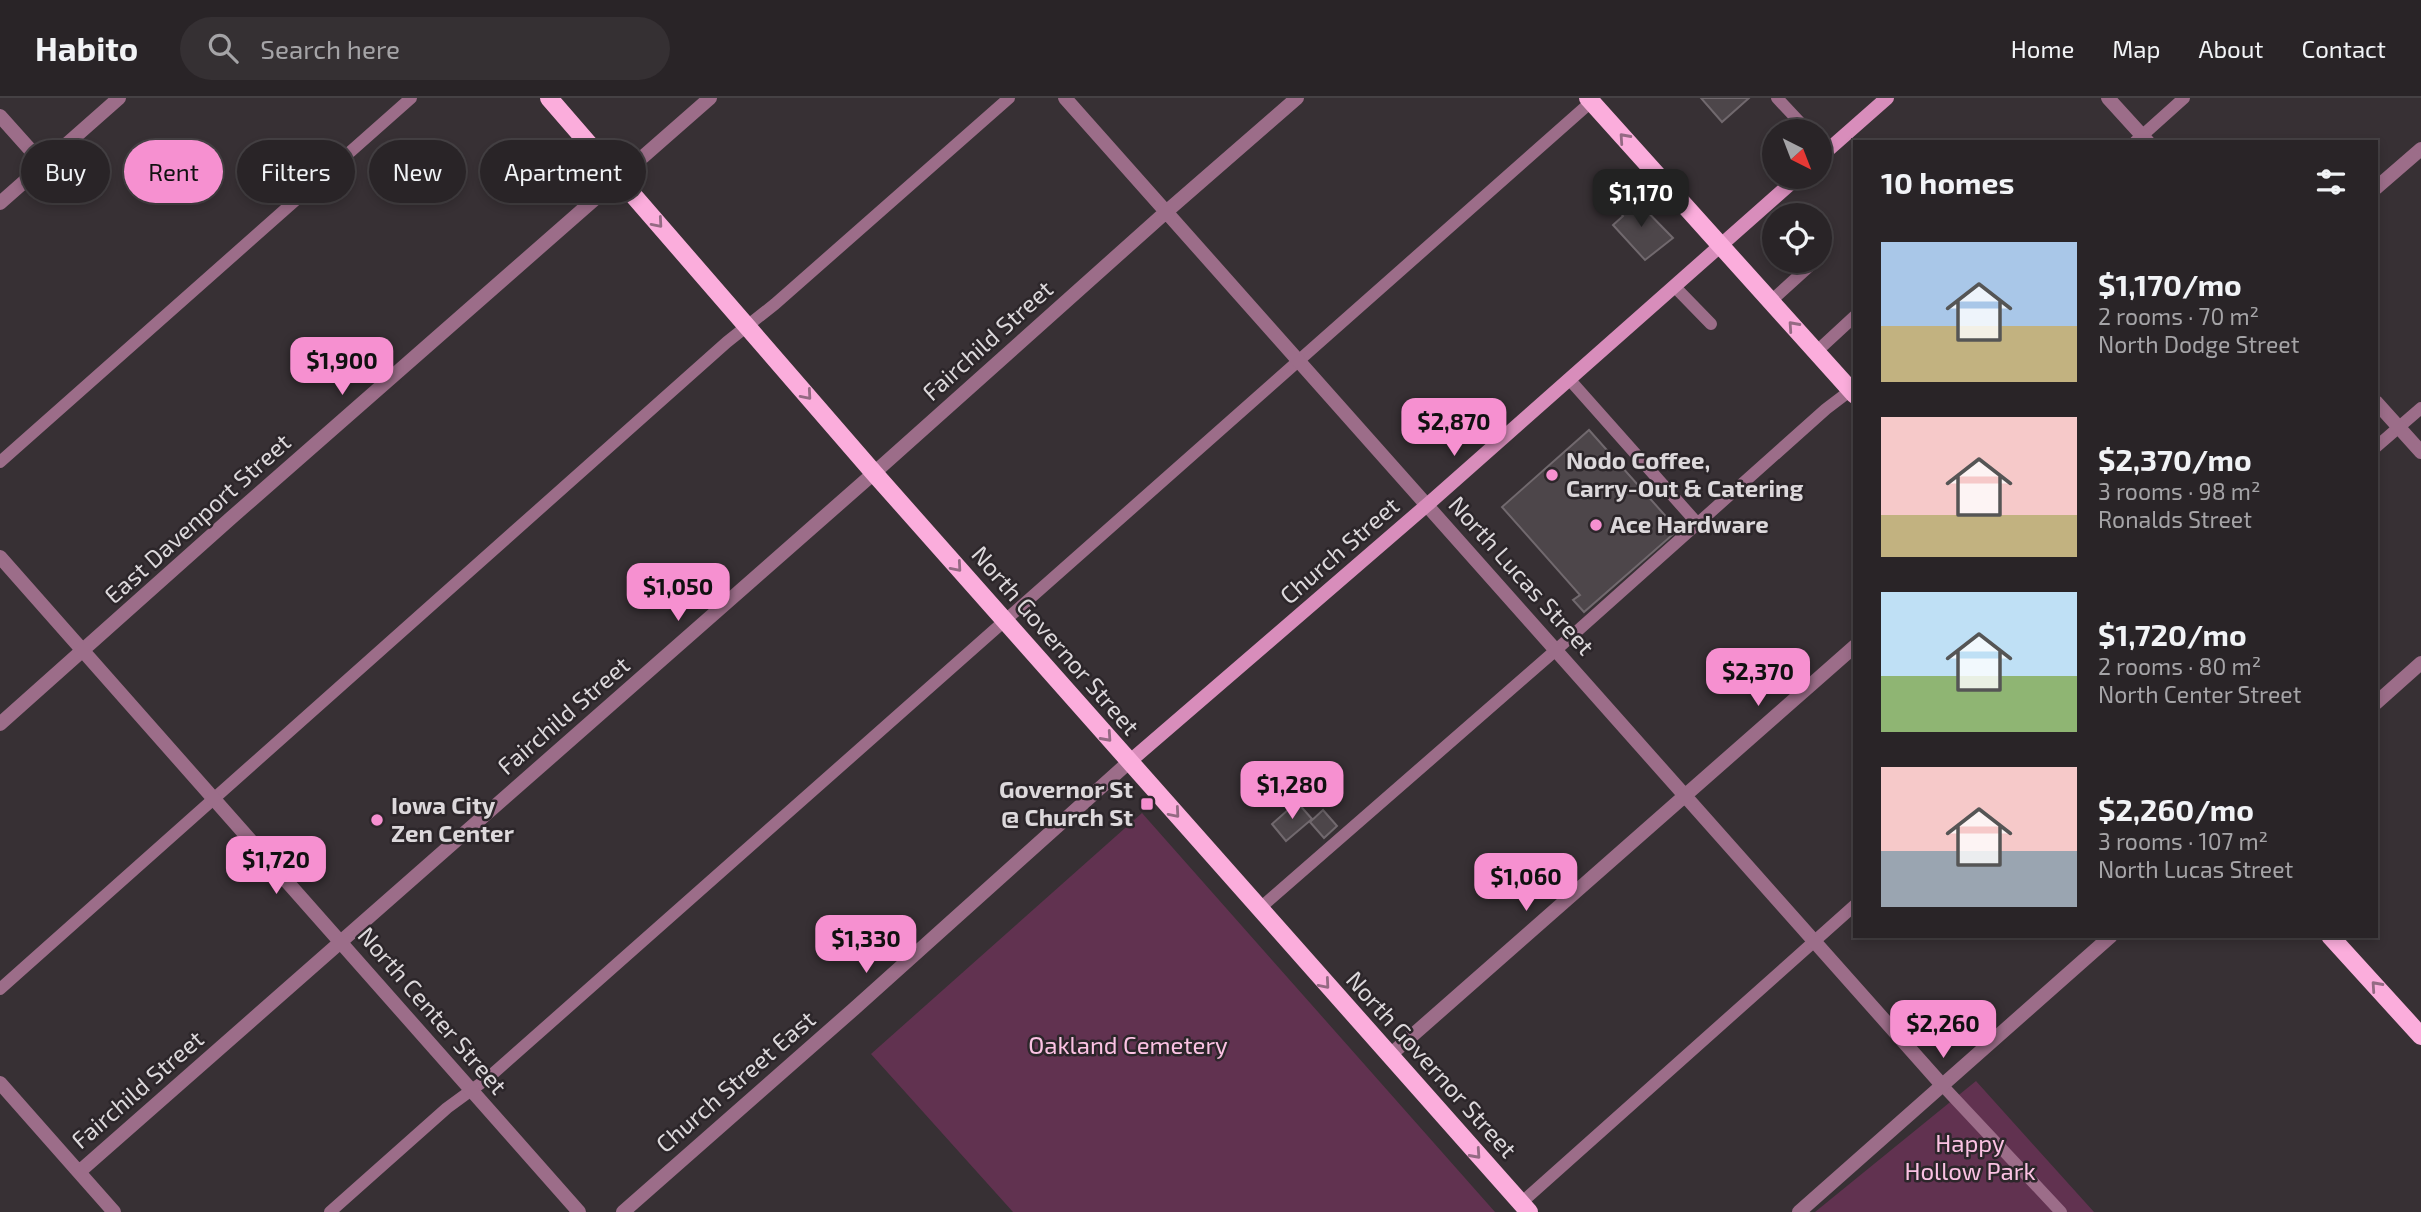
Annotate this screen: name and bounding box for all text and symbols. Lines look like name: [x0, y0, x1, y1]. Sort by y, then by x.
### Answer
search box: [180, 17, 670, 80]
text: Habito: [35, 28, 138, 68]
icon: search: [204, 29, 242, 67]
text: Search here: [260, 33, 400, 64]
text: Home: [2011, 34, 2074, 63]
text: Map: [2112, 34, 2160, 63]
text: About: [2198, 34, 2264, 63]
text: Contact: [2302, 34, 2386, 63]
north arrow: [1762, 119, 1832, 189]
map controls: [1762, 119, 1832, 273]
one-way arrow: [1620, 134, 1633, 147]
chip: Buy: [21, 140, 110, 203]
chip: Rent: [124, 140, 223, 203]
chip: Filters: [237, 140, 355, 203]
chip: New: [369, 140, 466, 203]
chip: Apartment: [480, 140, 646, 203]
icon: filters: [2312, 163, 2350, 201]
text: 10 homes: [1881, 164, 2014, 200]
pin: $1,170: [1584, 170, 1698, 229]
text: $1,170: [1609, 178, 1673, 206]
button: locate: [1762, 203, 1832, 273]
one-way arrow: [650, 215, 662, 228]
text: $1,170/mo: [2098, 266, 2242, 302]
icon: home: [1937, 270, 2021, 354]
street label: Fairchild Street: [916, 274, 1058, 406]
text: 2 rooms · 70 m²: [2098, 302, 2259, 330]
one-way arrow: [1789, 321, 1801, 334]
text: North Dodge Street: [2098, 330, 2299, 358]
pin: $1,900: [285, 338, 399, 397]
text: $1,900: [306, 346, 378, 374]
one-way arrow: [799, 387, 811, 400]
pin: $2,870: [1397, 398, 1511, 458]
text: $2,870: [1417, 407, 1491, 435]
street label: East Davenport Street: [98, 427, 296, 609]
text: $2,370/mo: [2098, 441, 2252, 477]
place label: Nodo Coffee, Carry-Out & Catering: [1566, 445, 1803, 502]
icon: home: [1937, 445, 2021, 529]
marker: Nodo Coffee, Carry-Out & Catering: [1544, 467, 1560, 483]
text: 3 rooms · 98 m²: [2098, 477, 2260, 505]
street label: Church Street: [1274, 490, 1405, 609]
street label: North Lucas Street: [1443, 490, 1601, 660]
text: Ronalds Street: [2098, 505, 2252, 533]
place label: Ace Hardware: [1610, 509, 1769, 538]
marker: Ace Hardware: [1588, 517, 1604, 533]
street label: North Governor Street: [966, 540, 1146, 740]
one-way arrow: [948, 558, 961, 571]
pin: $1,050: [621, 564, 735, 623]
text: $1,050: [643, 572, 713, 600]
text: $1,720/mo: [2098, 616, 2247, 652]
icon: home: [1937, 620, 2021, 704]
pin: $2,370: [1701, 648, 1815, 708]
street label: Fairchild Street: [491, 650, 635, 780]
text: 2 rooms · 80 m²: [2098, 652, 2261, 680]
text: $2,370: [1722, 657, 1794, 685]
text: North Center Street: [2098, 680, 2301, 708]
one-way arrow: [1099, 729, 1111, 742]
pin: $1,280: [1235, 762, 1349, 821]
text: $1,280: [1256, 770, 1328, 798]
place label: Governor St @ Church St: [999, 774, 1133, 831]
place label: Iowa City Zen Center: [391, 790, 515, 847]
text: $2,260/mo: [2098, 791, 2254, 827]
icon: home: [1937, 795, 2021, 879]
marker: Governor St @ Church St: [1139, 796, 1155, 812]
one-way arrow: [1166, 805, 1179, 818]
marker: Iowa City Zen Center: [369, 812, 385, 828]
text: 3 rooms · 107 m²: [2098, 827, 2268, 855]
pin: $1,720: [219, 836, 333, 896]
text: $1,720: [242, 845, 310, 873]
pin: $1,060: [1469, 854, 1583, 913]
text: North Lucas Street: [2098, 855, 2293, 883]
text: $1,060: [1490, 862, 1562, 890]
pin: $1,330: [809, 916, 923, 975]
street label: North Center Street: [353, 920, 514, 1100]
text: $1,330: [831, 924, 901, 952]
street label: North Governor Street: [1341, 965, 1524, 1163]
one-way arrow: [1317, 975, 1329, 988]
one-way arrow: [2371, 981, 2384, 994]
pin: $2,260: [1886, 1000, 2000, 1060]
street label: Church Street East: [649, 1004, 821, 1158]
text: $2,260: [1906, 1009, 1980, 1037]
street label: Fairchild Street: [65, 1024, 209, 1154]
park label: Oakland Cemetery: [1028, 1030, 1228, 1059]
park label: Happy Hollow Park: [1904, 1128, 2036, 1185]
one-way arrow: [1468, 1145, 1481, 1158]

